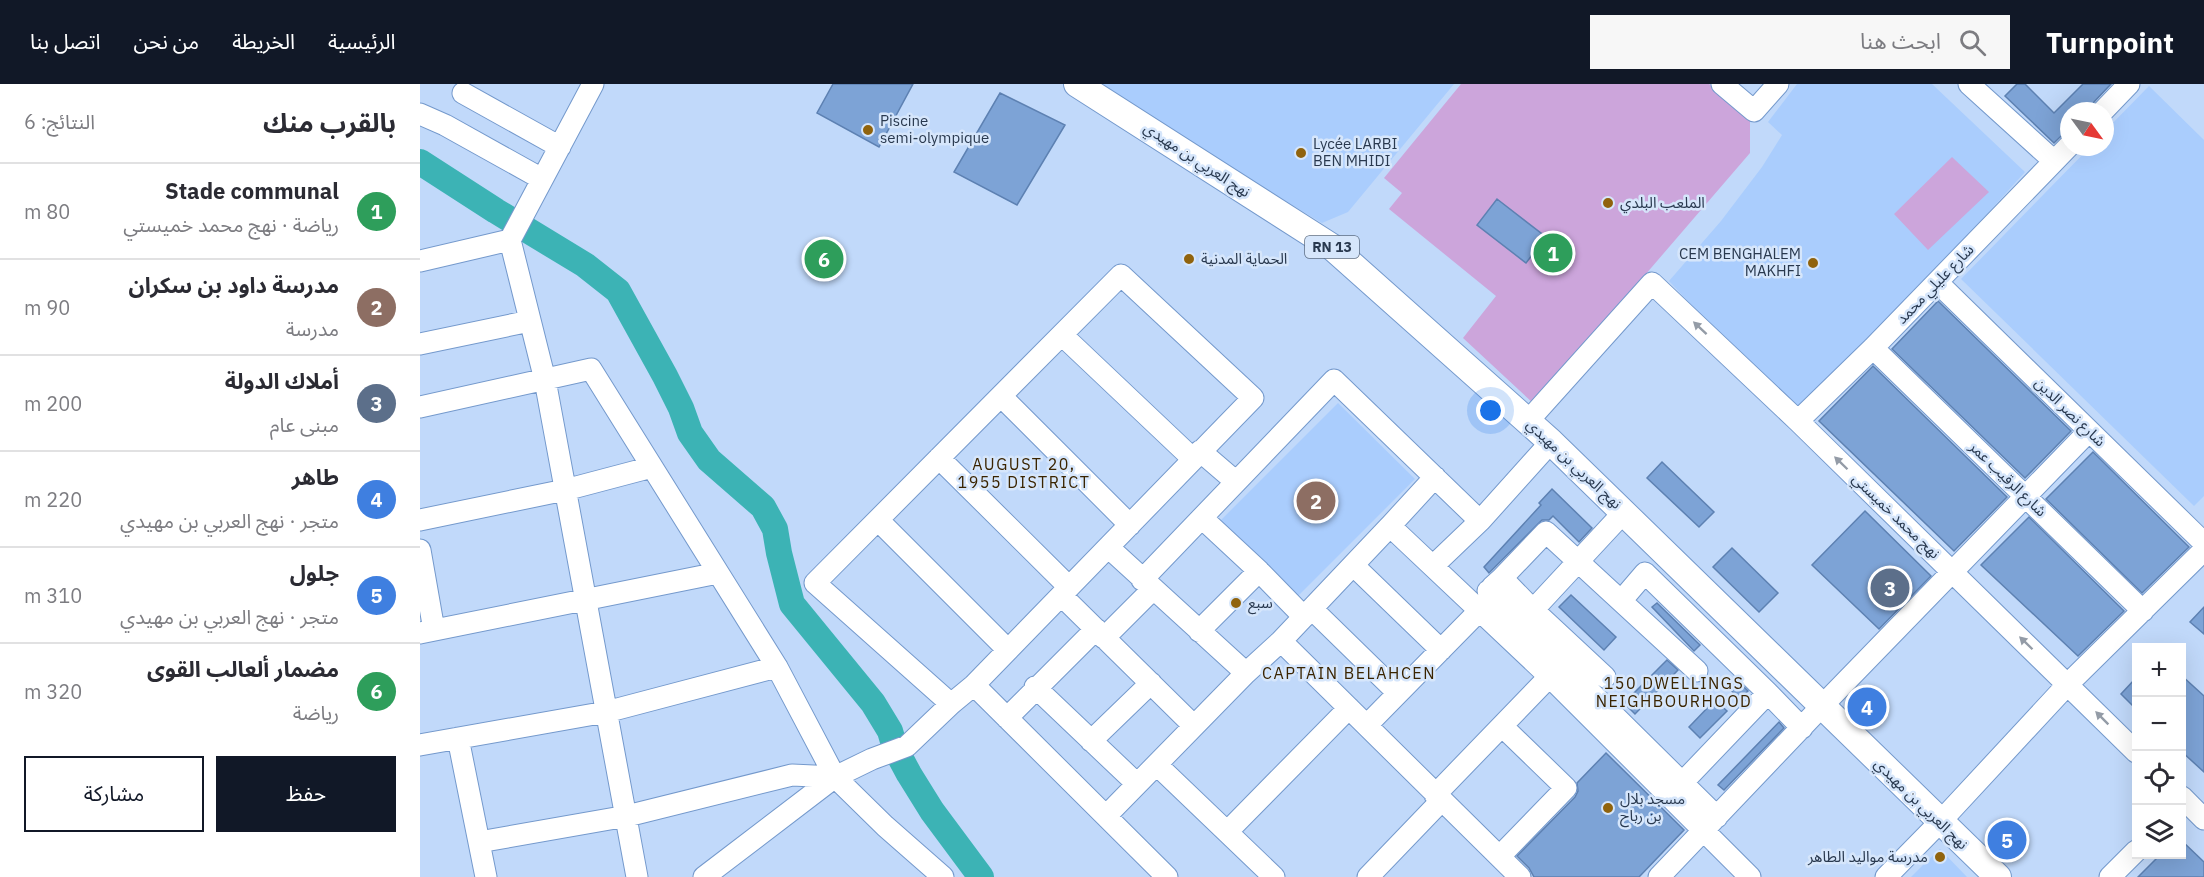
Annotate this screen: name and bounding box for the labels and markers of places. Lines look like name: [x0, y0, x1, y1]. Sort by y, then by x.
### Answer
place label: Piscine semi-olympique: [880, 111, 989, 147]
marker: Piscine semi-olympique: [861, 123, 875, 137]
place label: Lycée LARBI BEN MHIDI: [1313, 134, 1398, 170]
marker: Lycée LARBI BEN MHIDI: [1294, 146, 1308, 160]
place label: الملعب البلدي: [1620, 193, 1705, 214]
marker: الملعب البلدي: [1601, 196, 1615, 210]
pin: 1: [1534, 230, 1572, 276]
pin: 6: [804, 236, 844, 282]
place label: CEM BENGHALEM MAKHFI: [1679, 244, 1801, 280]
place label: الحماية المدنية: [1201, 249, 1287, 268]
marker: الحماية المدنية: [1182, 252, 1196, 266]
marker: CEM BENGHALEM MAKHFI: [1806, 256, 1820, 270]
pin: 2: [1296, 478, 1336, 524]
pin: 3: [1870, 566, 1910, 610]
place label: سبع: [1248, 593, 1273, 615]
marker: سبع: [1229, 596, 1243, 610]
pin: 4: [1848, 684, 1886, 730]
place label: مسجد بلال بن رباح: [1620, 789, 1685, 828]
marker: مسجد بلال بن رباح: [1601, 801, 1615, 815]
pin: 5: [1988, 818, 2026, 862]
place label: مدرسة مواليد الطاهر: [1807, 847, 1928, 866]
marker: مدرسة مواليد الطاهر: [1933, 850, 1947, 864]

